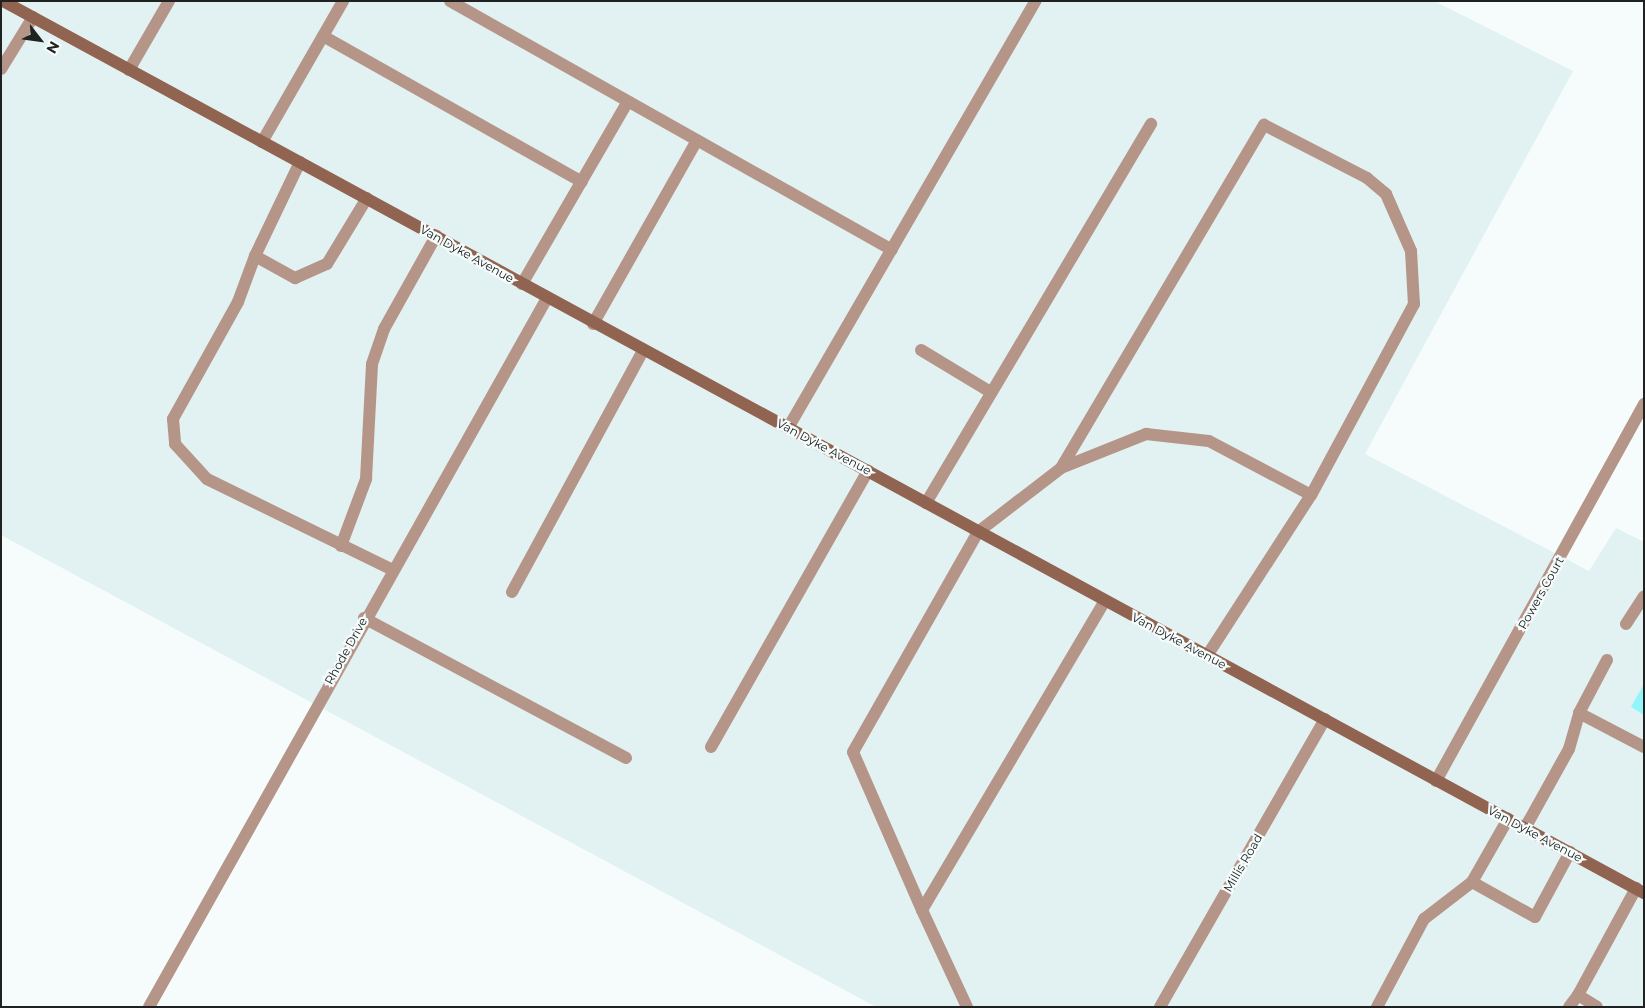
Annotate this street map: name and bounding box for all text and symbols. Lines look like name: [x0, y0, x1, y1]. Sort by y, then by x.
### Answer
north arrow: [15, 15, 65, 65]
text: N: [42, 38, 64, 57]
street label: Van Dyke Avenue: [418, 222, 516, 286]
street label: Van Dyke Avenue: [774, 416, 874, 478]
street label: Powers Court: [1515, 554, 1567, 632]
street label: Van Dyke Avenue: [1129, 610, 1229, 672]
street label: Rhode Drive: [322, 615, 370, 687]
street label: Van Dyke Avenue: [1485, 803, 1585, 865]
street label: Millis Road: [1221, 831, 1265, 895]

